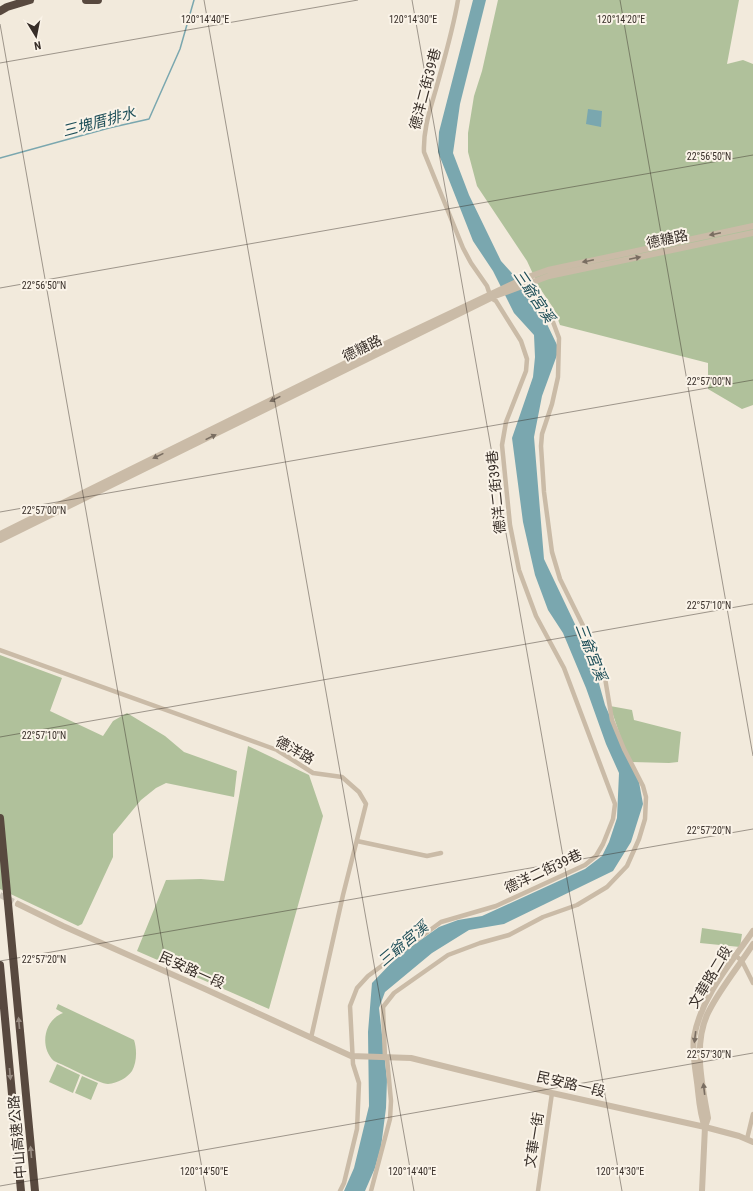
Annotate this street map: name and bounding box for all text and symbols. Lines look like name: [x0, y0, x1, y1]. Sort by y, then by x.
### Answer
text: 120°14'40"E: [181, 14, 229, 25]
text: 120°14'30"E: [389, 14, 437, 25]
text: 120°14'20"E: [597, 14, 645, 25]
north arrow: [16, 16, 56, 56]
text: N: [33, 38, 42, 52]
street label: 德洋二街39巷: [406, 46, 444, 132]
water label: 三塊厝排水: [60, 103, 139, 140]
text: 22°56'50"N: [687, 151, 731, 162]
street label: 德糖路: [645, 227, 689, 251]
one-way arrow: [709, 232, 721, 238]
one-way arrow: [629, 254, 641, 260]
one-way arrow: [582, 259, 594, 265]
water label: 三爺宮溪: [510, 266, 559, 328]
text: 22°56'50"N: [22, 280, 66, 291]
street label: 德糖路: [340, 332, 384, 364]
text: 22°57'00"N: [687, 376, 731, 387]
one-way arrow: [269, 395, 281, 402]
one-way arrow: [205, 434, 217, 440]
street label: 德洋二街39巷: [484, 449, 508, 535]
one-way arrow: [153, 453, 164, 459]
text: 22°57'00"N: [22, 505, 66, 516]
text: 22°57'10"N: [687, 600, 731, 611]
water label: 三爺宮溪: [572, 621, 611, 685]
text: 22°57'10"N: [22, 730, 66, 741]
street label: 德洋路: [273, 733, 317, 767]
text: 22°57'20"N: [687, 825, 731, 836]
street label: 德洋二街39巷: [502, 846, 584, 896]
water label: 三爺宮溪: [374, 917, 433, 970]
street label: 文華路二段: [685, 943, 735, 1011]
street label: 民安路一段: [157, 948, 227, 992]
text: 22°57'20"N: [22, 954, 66, 965]
one-way arrow: [16, 1017, 23, 1029]
one-way arrow: [692, 1031, 698, 1043]
text: 22°57'30"N: [687, 1049, 731, 1060]
one-way arrow: [7, 1068, 13, 1080]
street label: 民安路一段: [535, 1068, 607, 1100]
one-way arrow: [701, 1083, 707, 1095]
street label: 中山高速公路: [5, 1094, 29, 1180]
street label: 文華一街: [522, 1111, 546, 1169]
one-way arrow: [28, 1146, 34, 1158]
text: 120°14'50"E: [180, 1166, 228, 1177]
text: 120°14'40"E: [388, 1166, 436, 1177]
text: 120°14'30"E: [596, 1166, 644, 1177]

